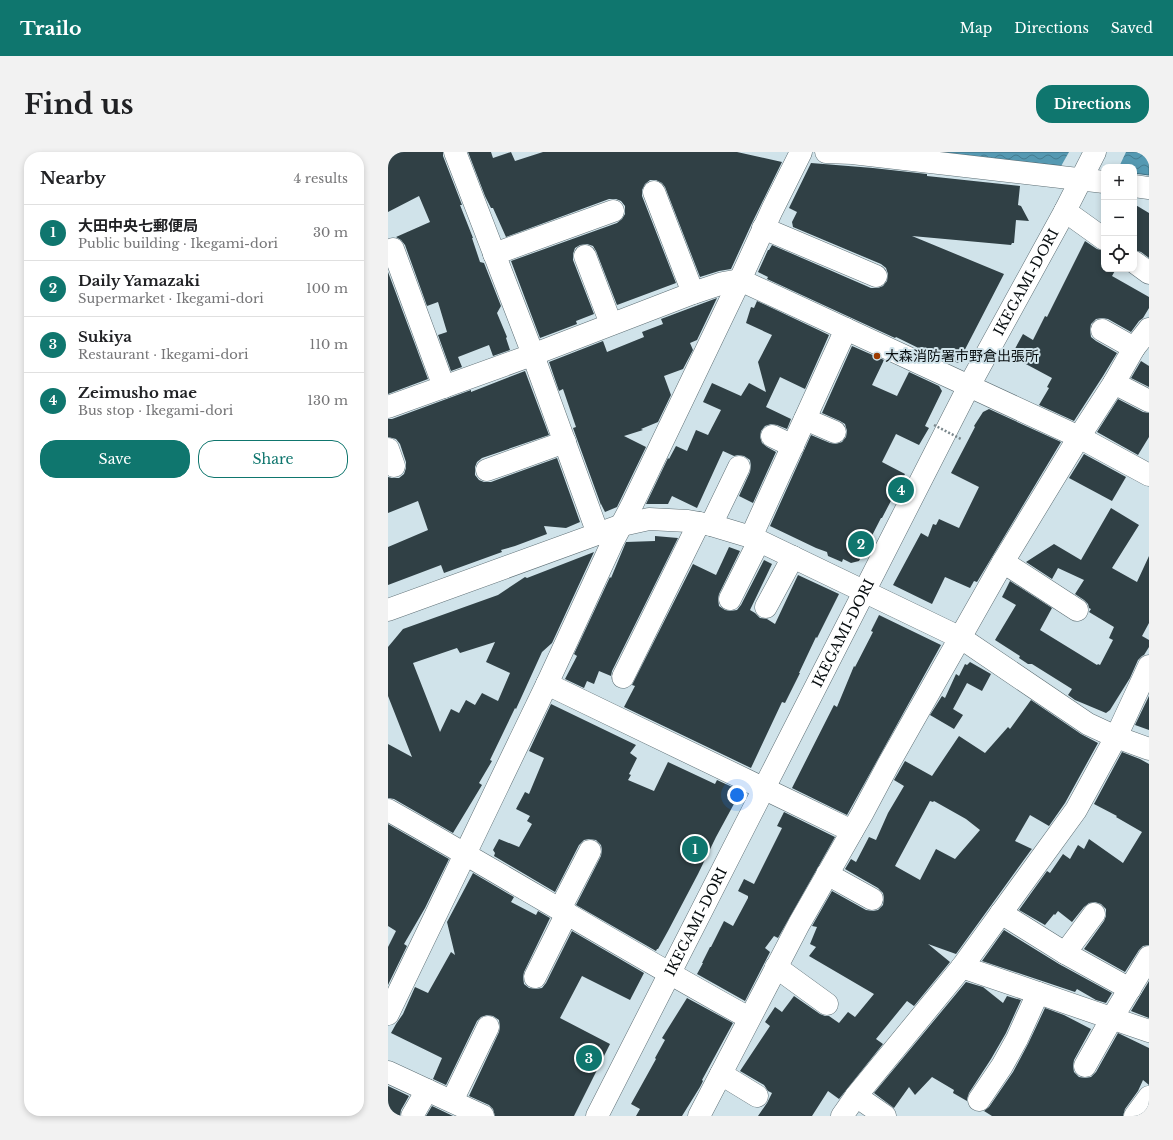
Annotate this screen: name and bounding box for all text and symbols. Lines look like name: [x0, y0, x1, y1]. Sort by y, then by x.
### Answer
text: Trailo: [20, 17, 82, 40]
text: Map: [960, 19, 992, 37]
text: Directions: [1014, 19, 1089, 37]
text: Saved: [1111, 19, 1153, 37]
button: Directions: [1036, 85, 1149, 123]
text: Find us: [24, 87, 134, 122]
map controls: [1101, 164, 1137, 272]
button: +: [1101, 164, 1137, 200]
text: Nearby: [40, 168, 106, 189]
text: 4 results: [294, 170, 348, 187]
button: −: [1101, 200, 1137, 236]
text: 大田中央七郵便局: [78, 216, 198, 235]
text: 1: [50, 224, 56, 241]
text: 30 m: [313, 224, 348, 241]
street label: IKEGAMI-DORI: [990, 225, 1063, 339]
text: Public building · Ikegami-dori: [78, 235, 278, 252]
button: locate: [1101, 236, 1137, 272]
text: Daily Yamazaki: [78, 271, 200, 290]
text: 2: [49, 280, 57, 297]
text: 100 m: [306, 280, 348, 297]
text: Supermarket · Ikegami-dori: [78, 290, 264, 307]
text: Sukiya: [78, 327, 132, 346]
text: 3: [49, 336, 57, 353]
text: 110 m: [309, 336, 348, 353]
text: Restaurant · Ikegami-dori: [78, 346, 248, 363]
place label: 大森消防署市野倉出張所: [885, 347, 1039, 365]
marker: 大森消防署市野倉出張所: [872, 351, 882, 361]
text: Zeimusho mae: [78, 383, 197, 402]
text: 4: [49, 392, 57, 409]
text: 130 m: [307, 392, 348, 409]
text: Bus stop · Ikegami-dori: [78, 402, 233, 419]
button: Save: [40, 440, 190, 478]
button: Share: [198, 440, 348, 478]
pin: 4: [888, 475, 914, 505]
pin: 2: [848, 529, 874, 559]
street label: IKEGAMI-DORI: [808, 576, 878, 690]
your location: [727, 785, 747, 805]
pin: 1: [682, 834, 708, 864]
street label: IKEGAMI-DORI: [661, 864, 731, 979]
pin: 3: [576, 1043, 602, 1073]

